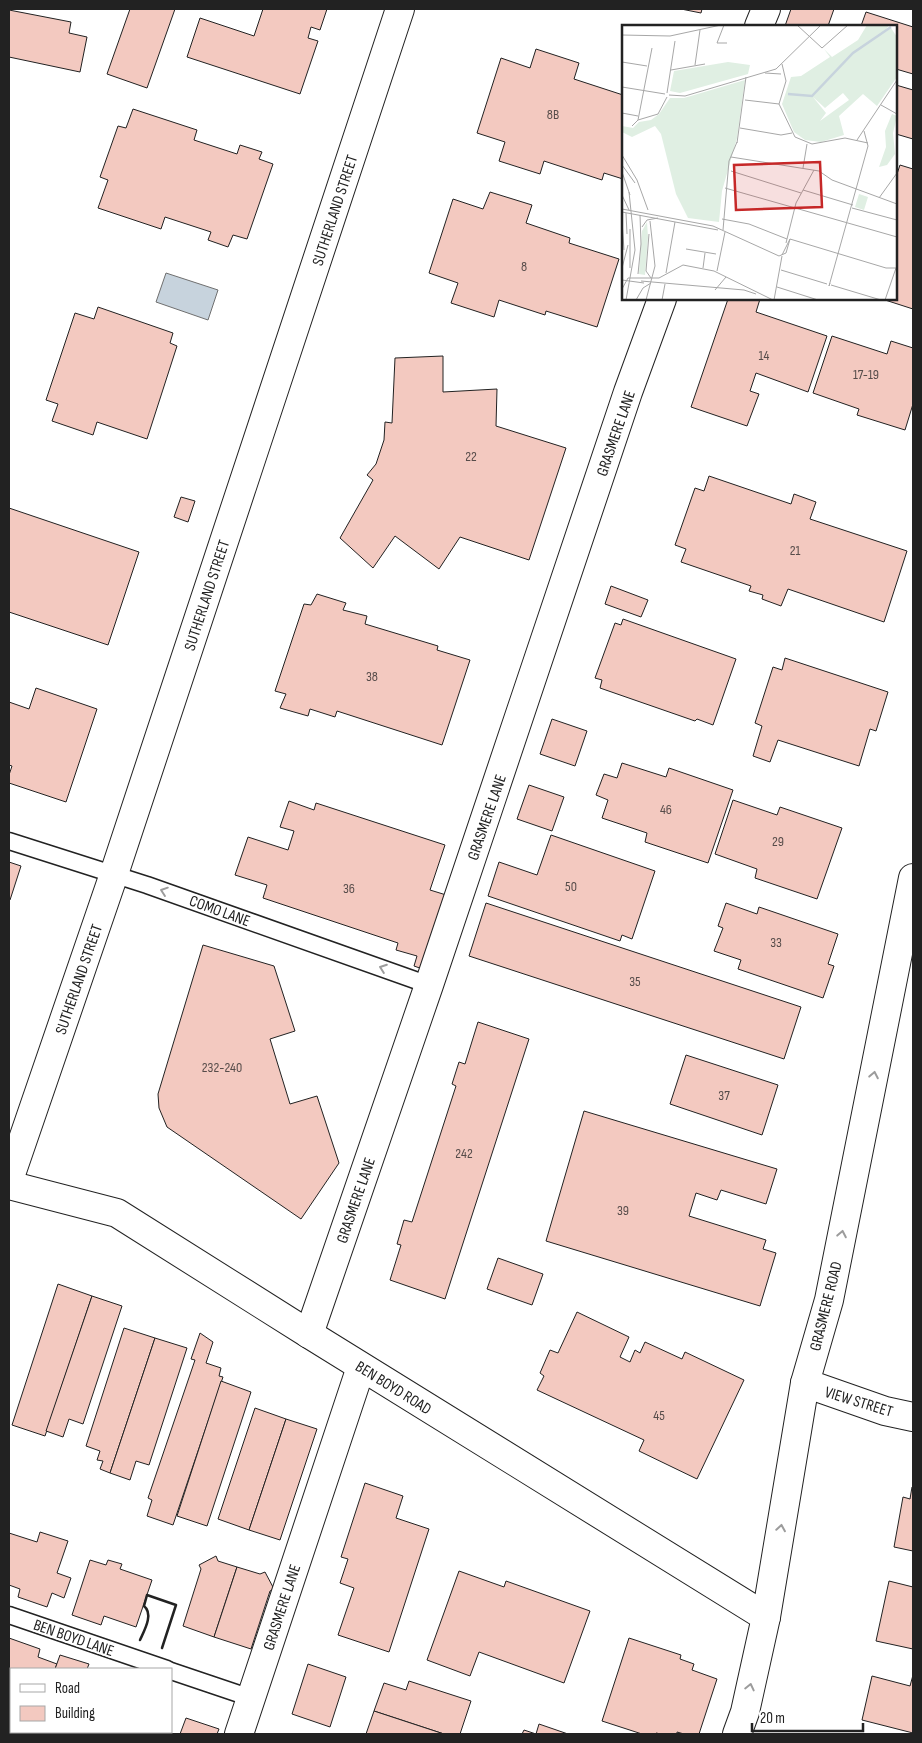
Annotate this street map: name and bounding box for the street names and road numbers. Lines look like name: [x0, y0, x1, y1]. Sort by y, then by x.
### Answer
street label: SUTHERLAND STREET: [309, 152, 362, 268]
street label: GRASMERE LANE: [593, 388, 640, 479]
street label: SUTHERLAND STREET: [181, 537, 234, 653]
street label: GRASMERE LANE: [464, 772, 511, 863]
street label: COMO LANE: [187, 892, 252, 931]
street label: SUTHERLAND STREET: [52, 921, 107, 1037]
street label: GRASMERE LANE: [333, 1155, 380, 1246]
street label: GRASMERE ROAD: [806, 1260, 847, 1353]
street label: BEN BOYD ROAD: [352, 1357, 435, 1419]
street label: VIEW STREET: [822, 1383, 895, 1422]
street label: GRASMERE LANE: [260, 1562, 305, 1653]
street label: BEN BOYD LANE: [31, 1616, 116, 1661]

